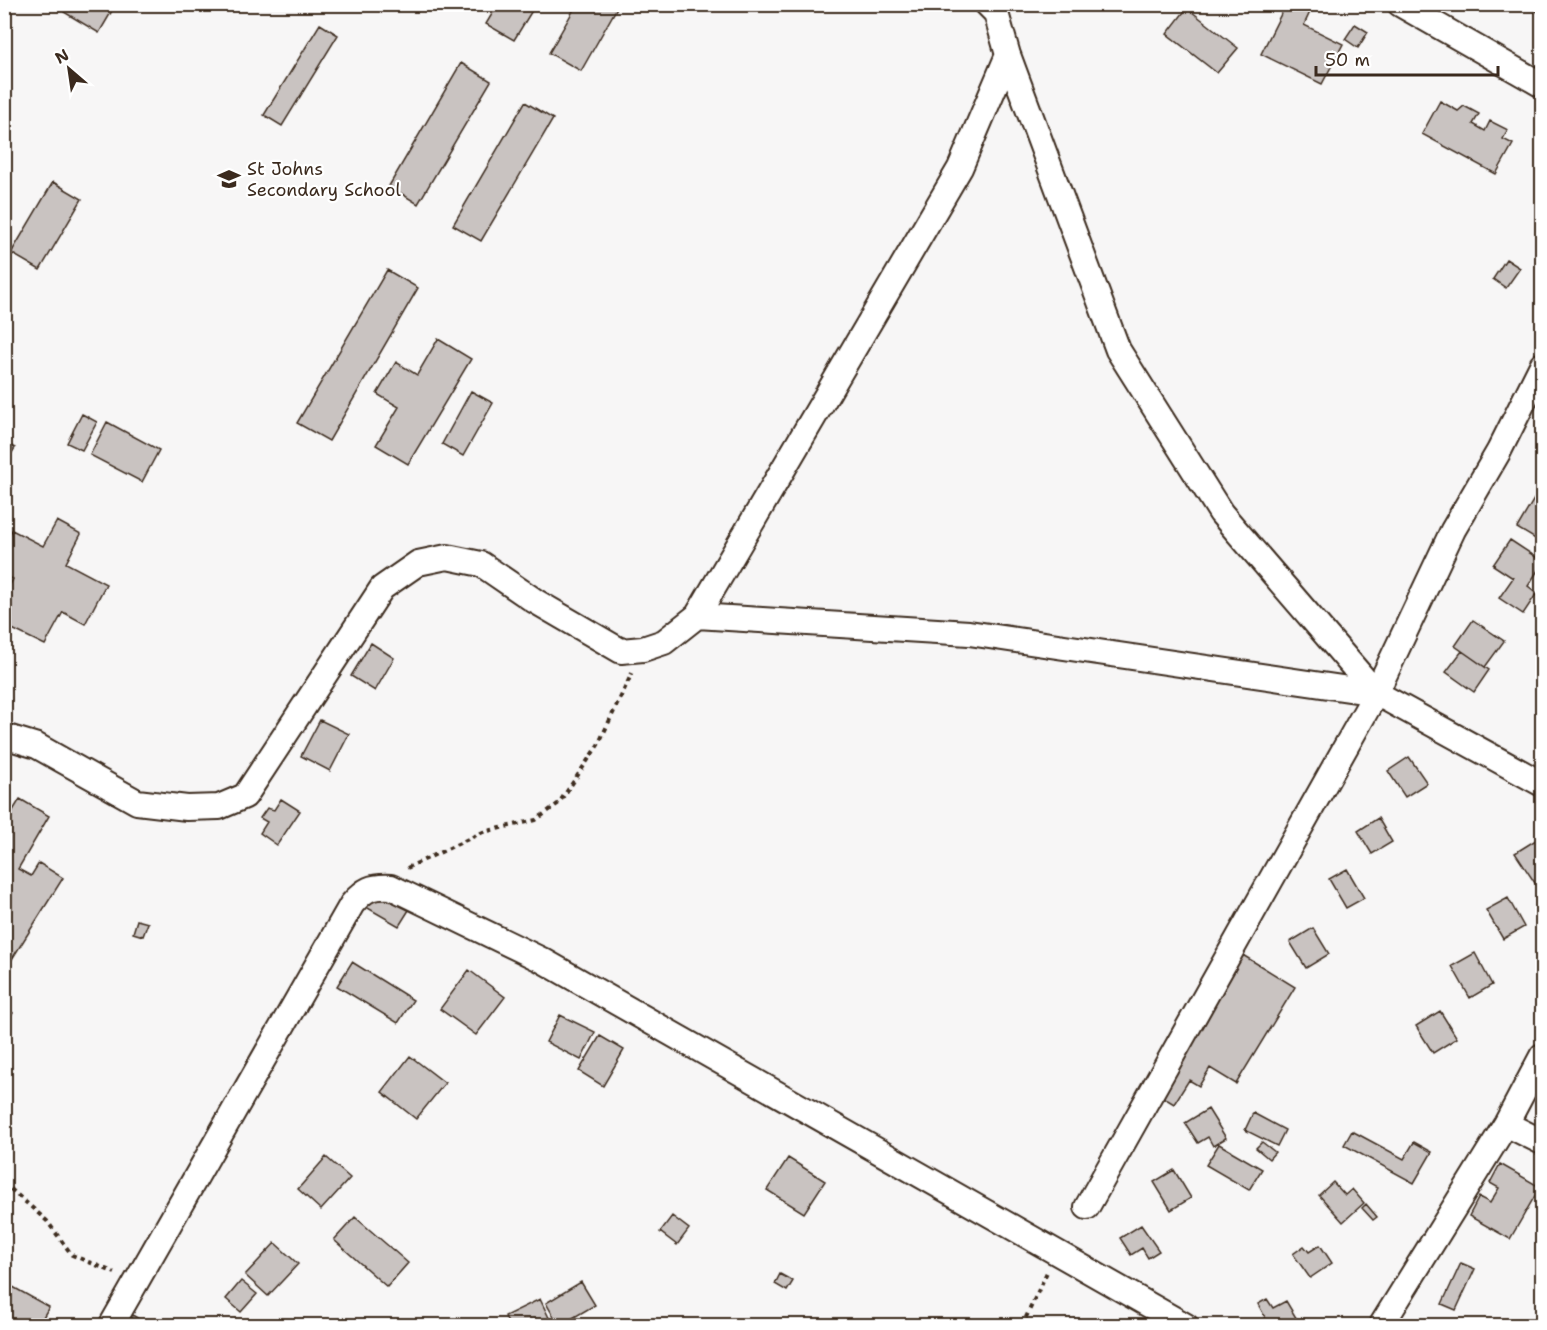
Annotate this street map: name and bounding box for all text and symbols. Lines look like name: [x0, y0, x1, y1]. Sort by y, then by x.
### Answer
north arrow: [39, 39, 99, 99]
scale bar: [1316, 39, 1498, 77]
text: N: [51, 44, 73, 69]
text: 50 m: [1325, 48, 1370, 72]
place label: St Johns Secondary School: [247, 157, 401, 202]
school or university icon: St Johns Secondary School: [216, 166, 242, 192]

